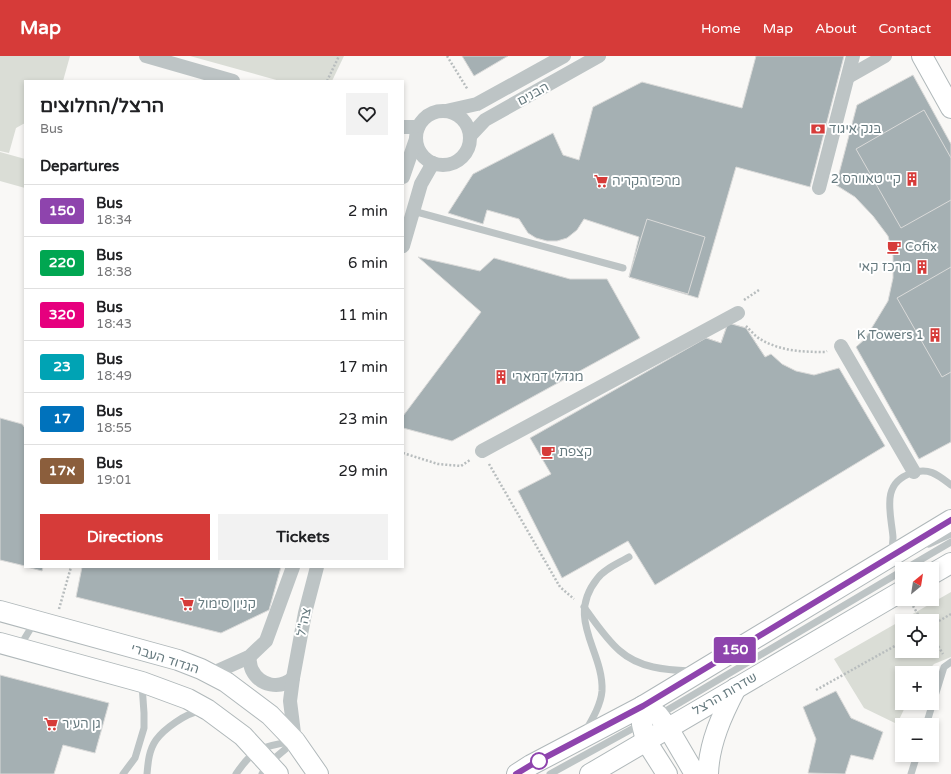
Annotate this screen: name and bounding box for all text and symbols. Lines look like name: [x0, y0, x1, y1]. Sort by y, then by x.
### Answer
text: Map: [20, 17, 61, 39]
text: Home: [701, 20, 741, 37]
text: Map: [763, 20, 793, 37]
text: About: [815, 20, 857, 37]
text: Contact: [879, 20, 931, 37]
street label: הבנים: [514, 79, 552, 109]
button: heart: [346, 93, 388, 135]
text: הרצל/החלוצים: [40, 95, 164, 117]
text: Bus: [40, 121, 63, 137]
bank icon: בנק איגוד: [810, 121, 826, 137]
place label: בנק איגוד: [829, 121, 882, 137]
text: Departures: [40, 157, 119, 175]
place label: קיי טאוורס 2: [831, 171, 901, 187]
building icon: קיי טאוורס 2: [904, 171, 920, 187]
supermarket icon: מרכז הקריה: [593, 173, 609, 189]
place label: מרכז הקריה: [612, 173, 681, 189]
text: Bus: [96, 194, 123, 212]
text: 150: [49, 202, 75, 219]
text: 2 min: [348, 202, 388, 220]
text: 18:34: [96, 212, 132, 228]
cafe icon: Cofix: [886, 239, 902, 255]
place label: Cofix: [905, 239, 937, 255]
text: Bus: [96, 246, 123, 264]
text: 220: [49, 254, 75, 271]
text: 6 min: [348, 254, 388, 272]
place label: מרכז קאי: [858, 259, 911, 275]
building icon: מרכז קאי: [914, 259, 930, 275]
text: 18:38: [96, 264, 132, 280]
text: Bus: [96, 298, 123, 316]
text: 320: [49, 306, 75, 323]
text: 11 min: [339, 306, 388, 324]
text: 18:43: [96, 316, 132, 332]
place label: K Towers 1: [857, 327, 924, 343]
building icon: K Towers 1: [927, 327, 943, 343]
text: Bus: [96, 350, 123, 368]
text: 23: [53, 358, 71, 375]
text: 17 min: [339, 358, 388, 376]
text: 18:49: [96, 368, 132, 384]
building icon: מגדלי דמארי: [493, 369, 509, 385]
place label: מגדלי דמארי: [512, 369, 584, 385]
text: Bus: [96, 402, 123, 420]
text: 17: [53, 410, 71, 427]
text: 23 min: [339, 410, 388, 428]
text: 18:55: [96, 420, 132, 436]
cafe icon: קצפת: [540, 444, 556, 460]
place label: קצפת: [559, 444, 592, 460]
text: Bus: [96, 454, 123, 472]
text: 17א: [49, 462, 75, 479]
text: 29 min: [339, 462, 388, 480]
text: 19:01: [96, 472, 132, 488]
button: Directions: [40, 514, 210, 560]
button: Tickets: [218, 514, 388, 560]
north arrow: [895, 562, 939, 606]
map controls: [895, 562, 939, 762]
supermarket icon: קניון סימול: [179, 596, 195, 612]
place label: קניון סימול: [198, 596, 256, 612]
street label: צה"ל: [293, 606, 315, 638]
button: locate: [895, 614, 939, 658]
line badge: 150: [712, 637, 758, 663]
street label: הגדוד העברי: [129, 640, 201, 678]
text: 150: [722, 641, 748, 658]
button: +: [895, 666, 939, 710]
street label: שדרות הרצל: [690, 669, 760, 719]
supermarket icon: גן העיר: [43, 716, 59, 732]
place label: גן העיר: [62, 716, 101, 732]
button: −: [895, 718, 939, 762]
unlabelled marker: [530, 752, 548, 770]

